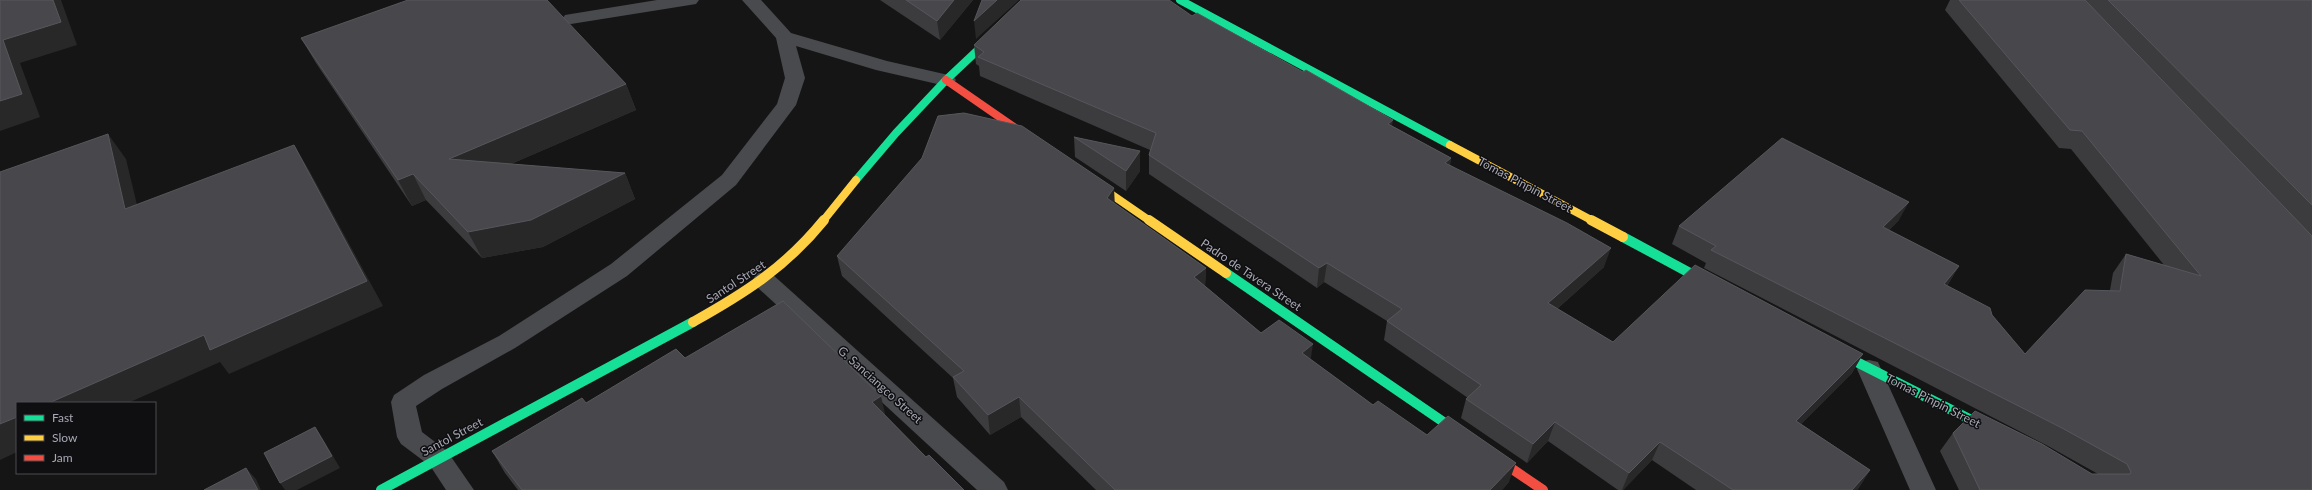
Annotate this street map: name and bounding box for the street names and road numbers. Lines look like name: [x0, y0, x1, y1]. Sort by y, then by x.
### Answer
street label: Tomas Pinpin Street: [1476, 153, 1575, 216]
street label: Padro de Tavera Street: [1198, 235, 1305, 314]
street label: Santol Street: [703, 257, 769, 306]
street label: G. Sanciangco Street: [835, 343, 926, 427]
street label: Tomas Pinpin Street: [1883, 370, 1984, 431]
street label: Santol Street: [418, 414, 486, 459]

